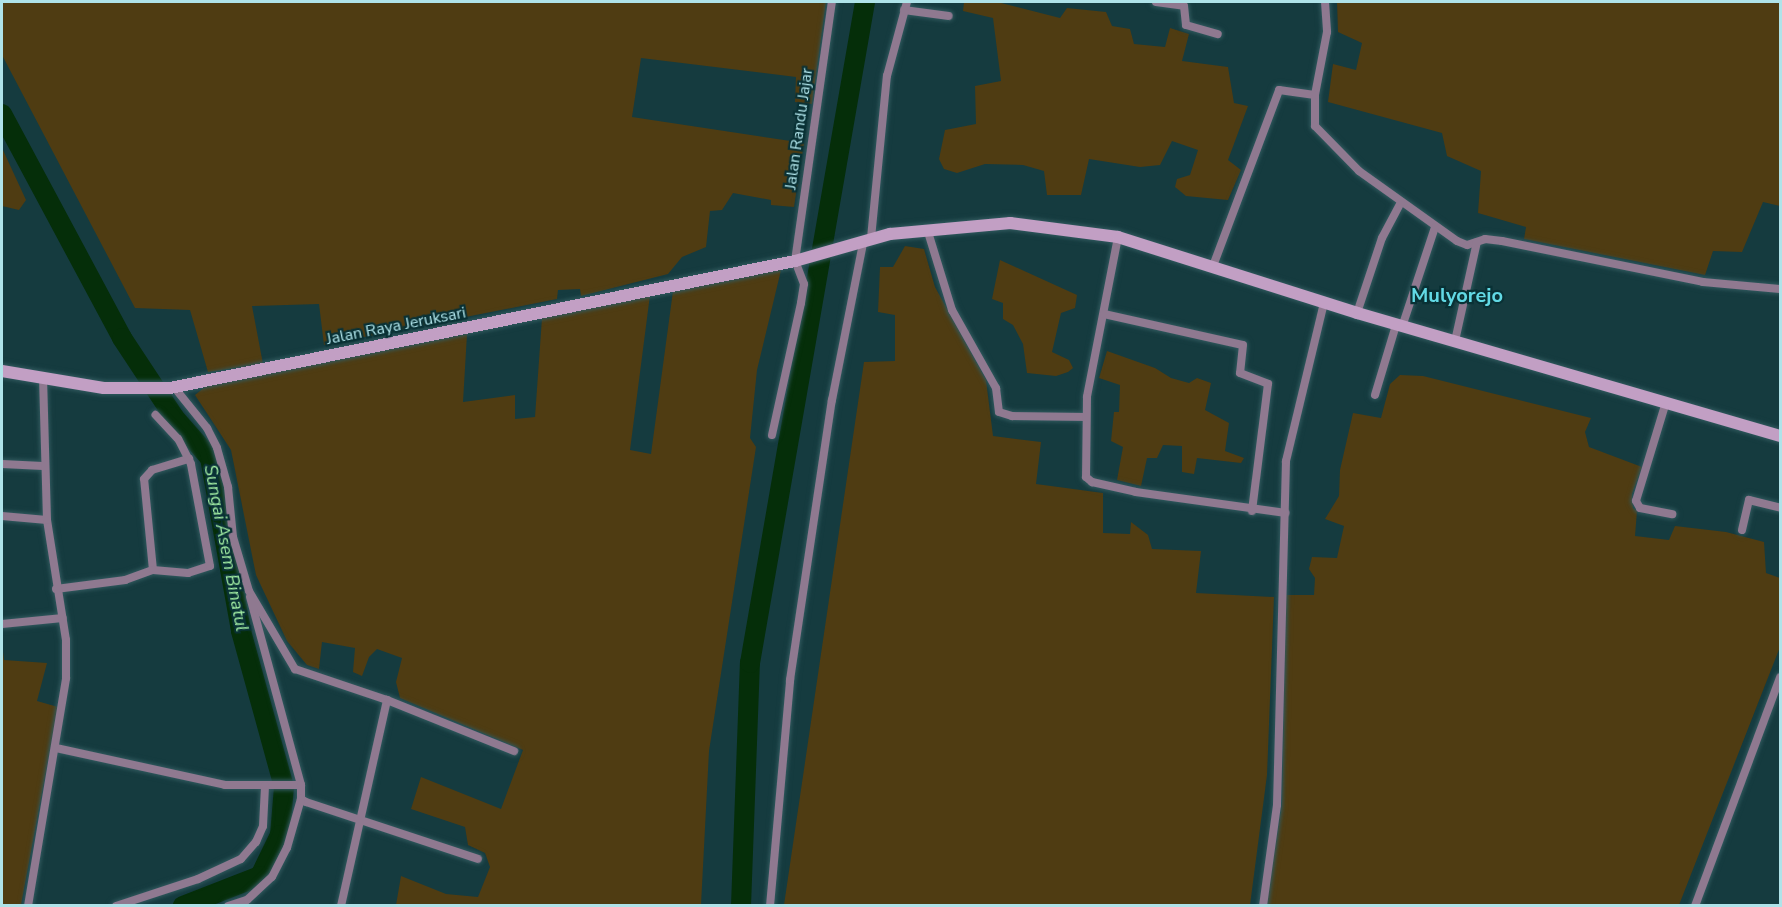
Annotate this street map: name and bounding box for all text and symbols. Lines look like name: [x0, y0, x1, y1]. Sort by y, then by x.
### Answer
street label: Jalan Randu Jajar: [781, 67, 817, 191]
district label: Mulyorejo: [1411, 283, 1503, 307]
street label: Jalan Raya Jeruksari: [325, 303, 467, 349]
water label: Sungai Asem Binatul: [199, 463, 253, 633]

